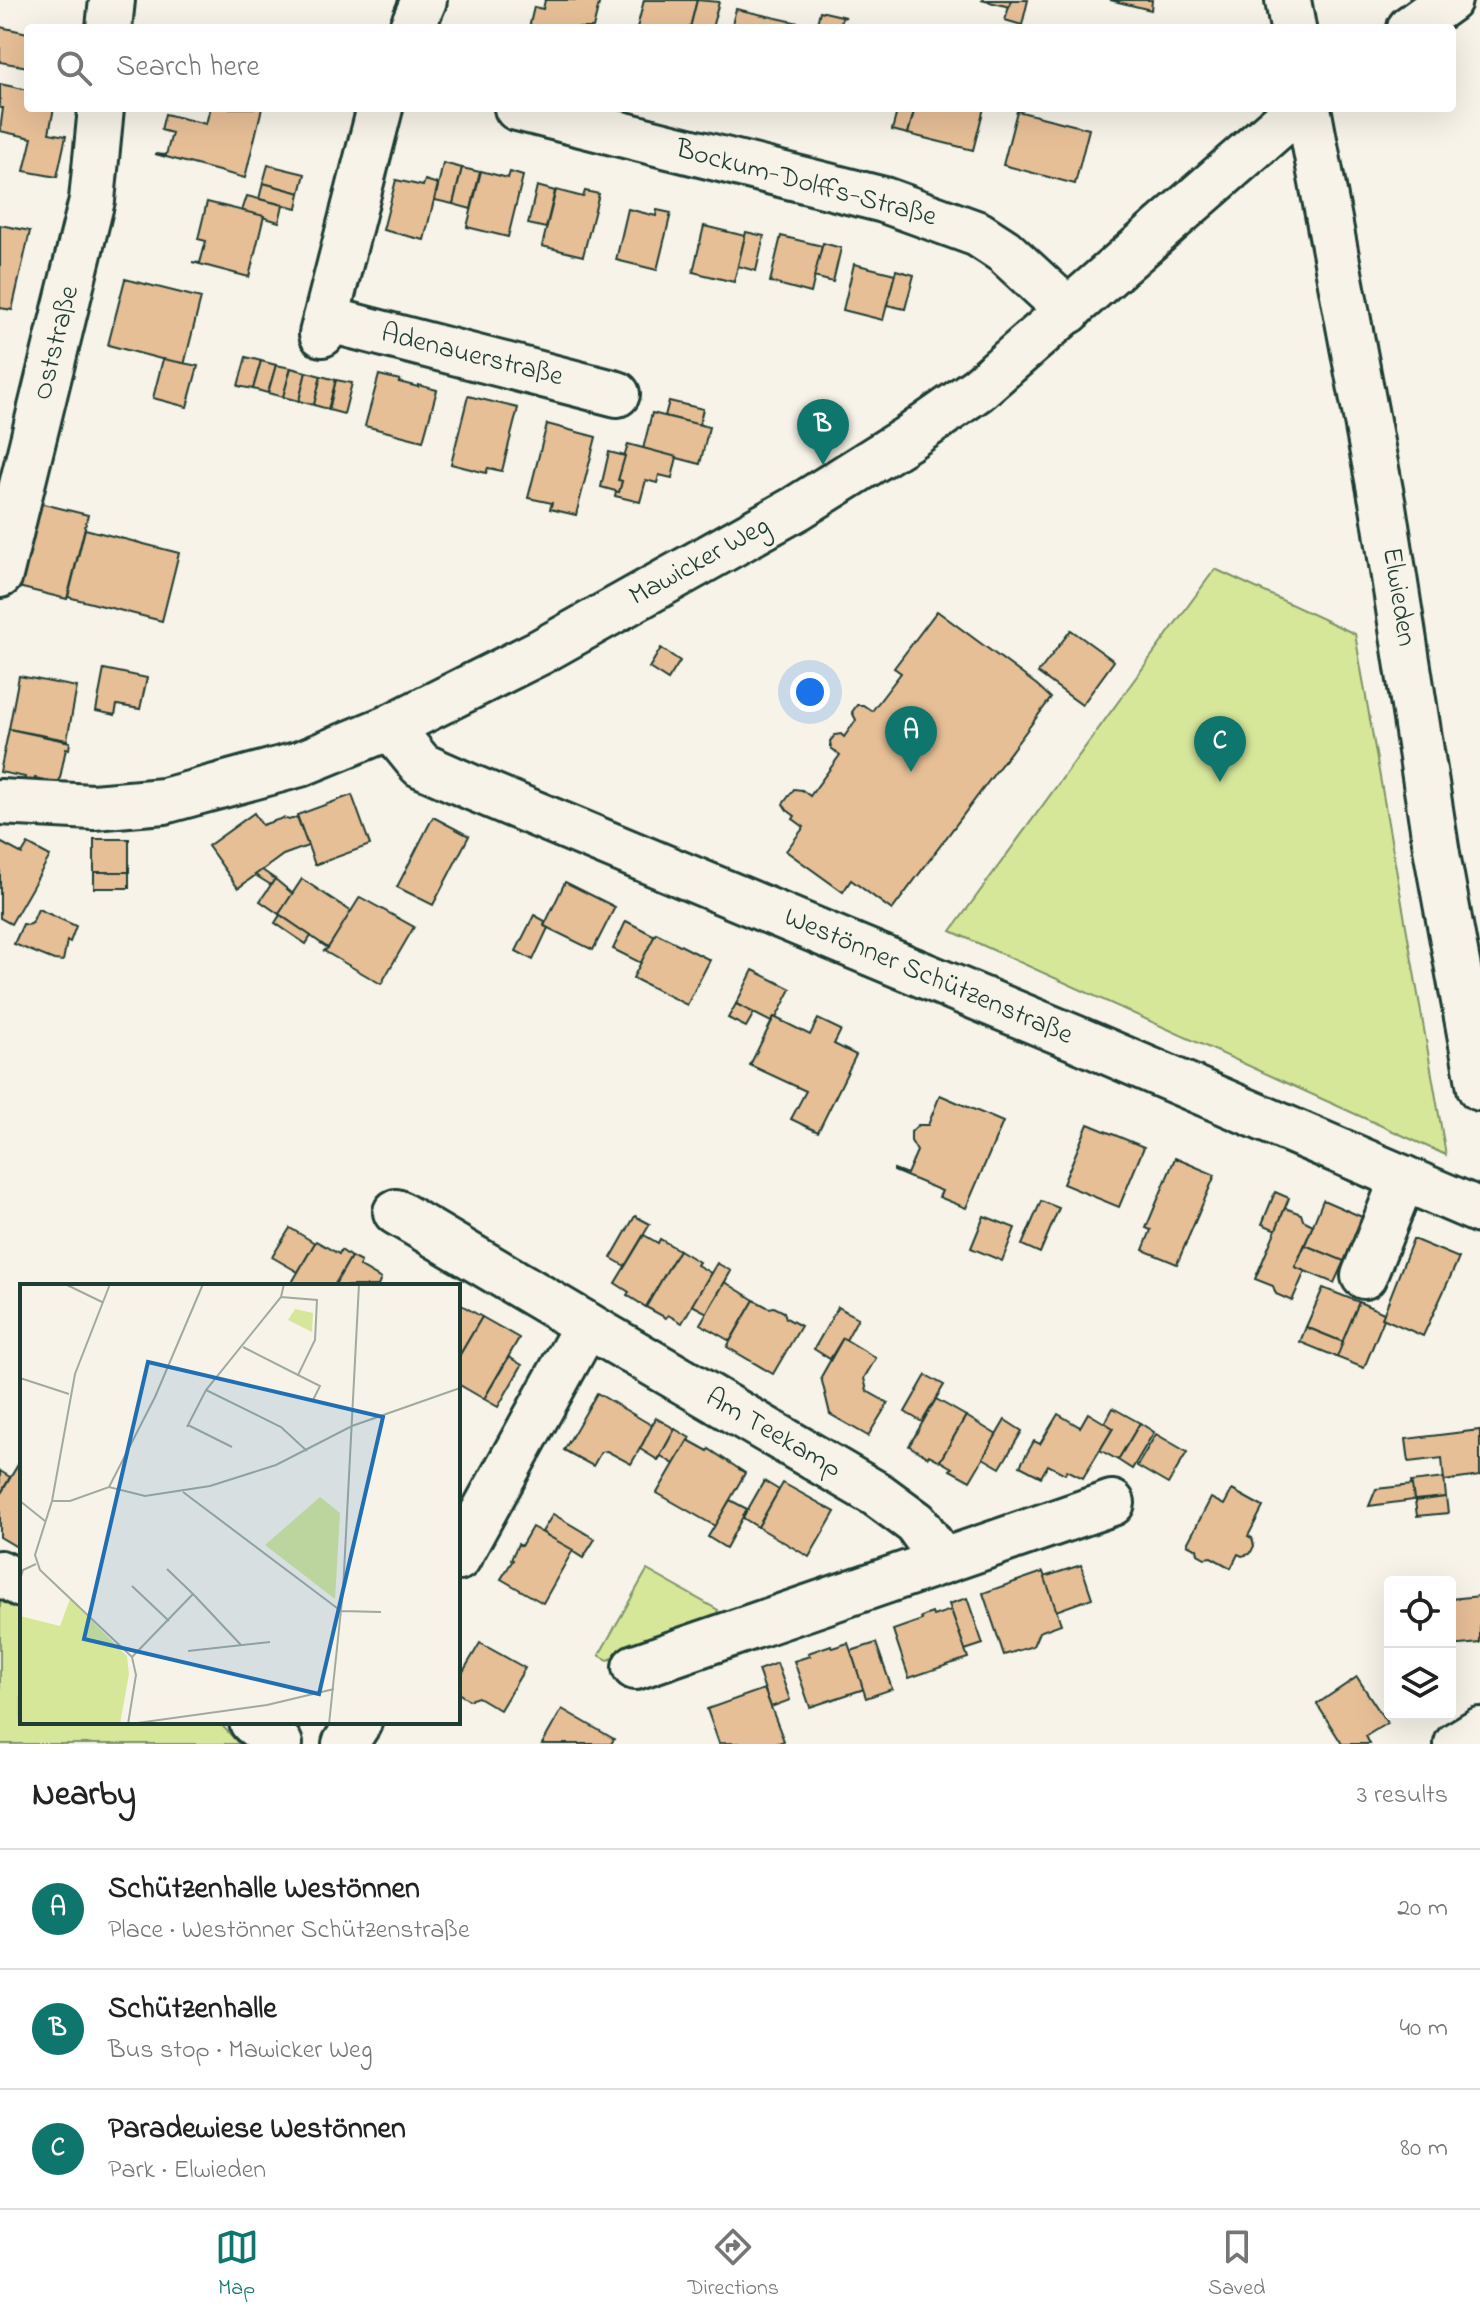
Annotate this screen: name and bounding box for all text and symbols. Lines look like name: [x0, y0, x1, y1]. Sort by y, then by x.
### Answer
search box: [24, 24, 1456, 112]
icon: search: [52, 46, 96, 90]
text: Search here: [116, 46, 260, 90]
street label: Bockum-Dolffs-Straße: [670, 129, 941, 239]
street label: Oststraße: [23, 281, 91, 405]
street label: Adenauerstraße: [377, 314, 568, 399]
pin: B: [797, 399, 849, 465]
street label: Mawicker Weg: [622, 506, 778, 618]
street label: Elwieden: [1370, 545, 1426, 649]
your location: [790, 672, 830, 712]
pin: A: [885, 706, 937, 772]
pin: C: [1194, 716, 1246, 782]
street label: Westönner Schützenstraße: [777, 898, 1079, 1057]
inset map: [20, 1284, 460, 1724]
street label: Am Teekamp: [697, 1378, 849, 1490]
map controls: [1384, 1576, 1456, 1720]
button: locate: [1384, 1576, 1456, 1648]
button: layers: [1384, 1648, 1456, 1720]
text: Nearby: [32, 1771, 136, 1821]
text: 3 results: [1357, 1777, 1448, 1815]
text: Schützenhalle Westönnen: [108, 1868, 420, 1912]
text: A: [50, 1890, 66, 1928]
text: 20 m: [1397, 1890, 1448, 1928]
text: Place · Westönner Schützenstraße: [108, 1912, 470, 1950]
text: Schützenhalle: [108, 1988, 277, 2032]
text: B: [49, 2010, 67, 2048]
text: 40 m: [1399, 2010, 1448, 2048]
text: Bus stop · Mawicker Weg: [108, 2032, 372, 2070]
text: Paradewiese Westönnen: [108, 2108, 406, 2152]
text: C: [51, 2130, 65, 2168]
text: 80 m: [1400, 2130, 1448, 2168]
text: Park · Elwieden: [108, 2152, 266, 2190]
tab: Map: [215, 2225, 259, 2305]
tab: Directions: [688, 2225, 779, 2305]
tab: Saved: [1208, 2225, 1265, 2305]

